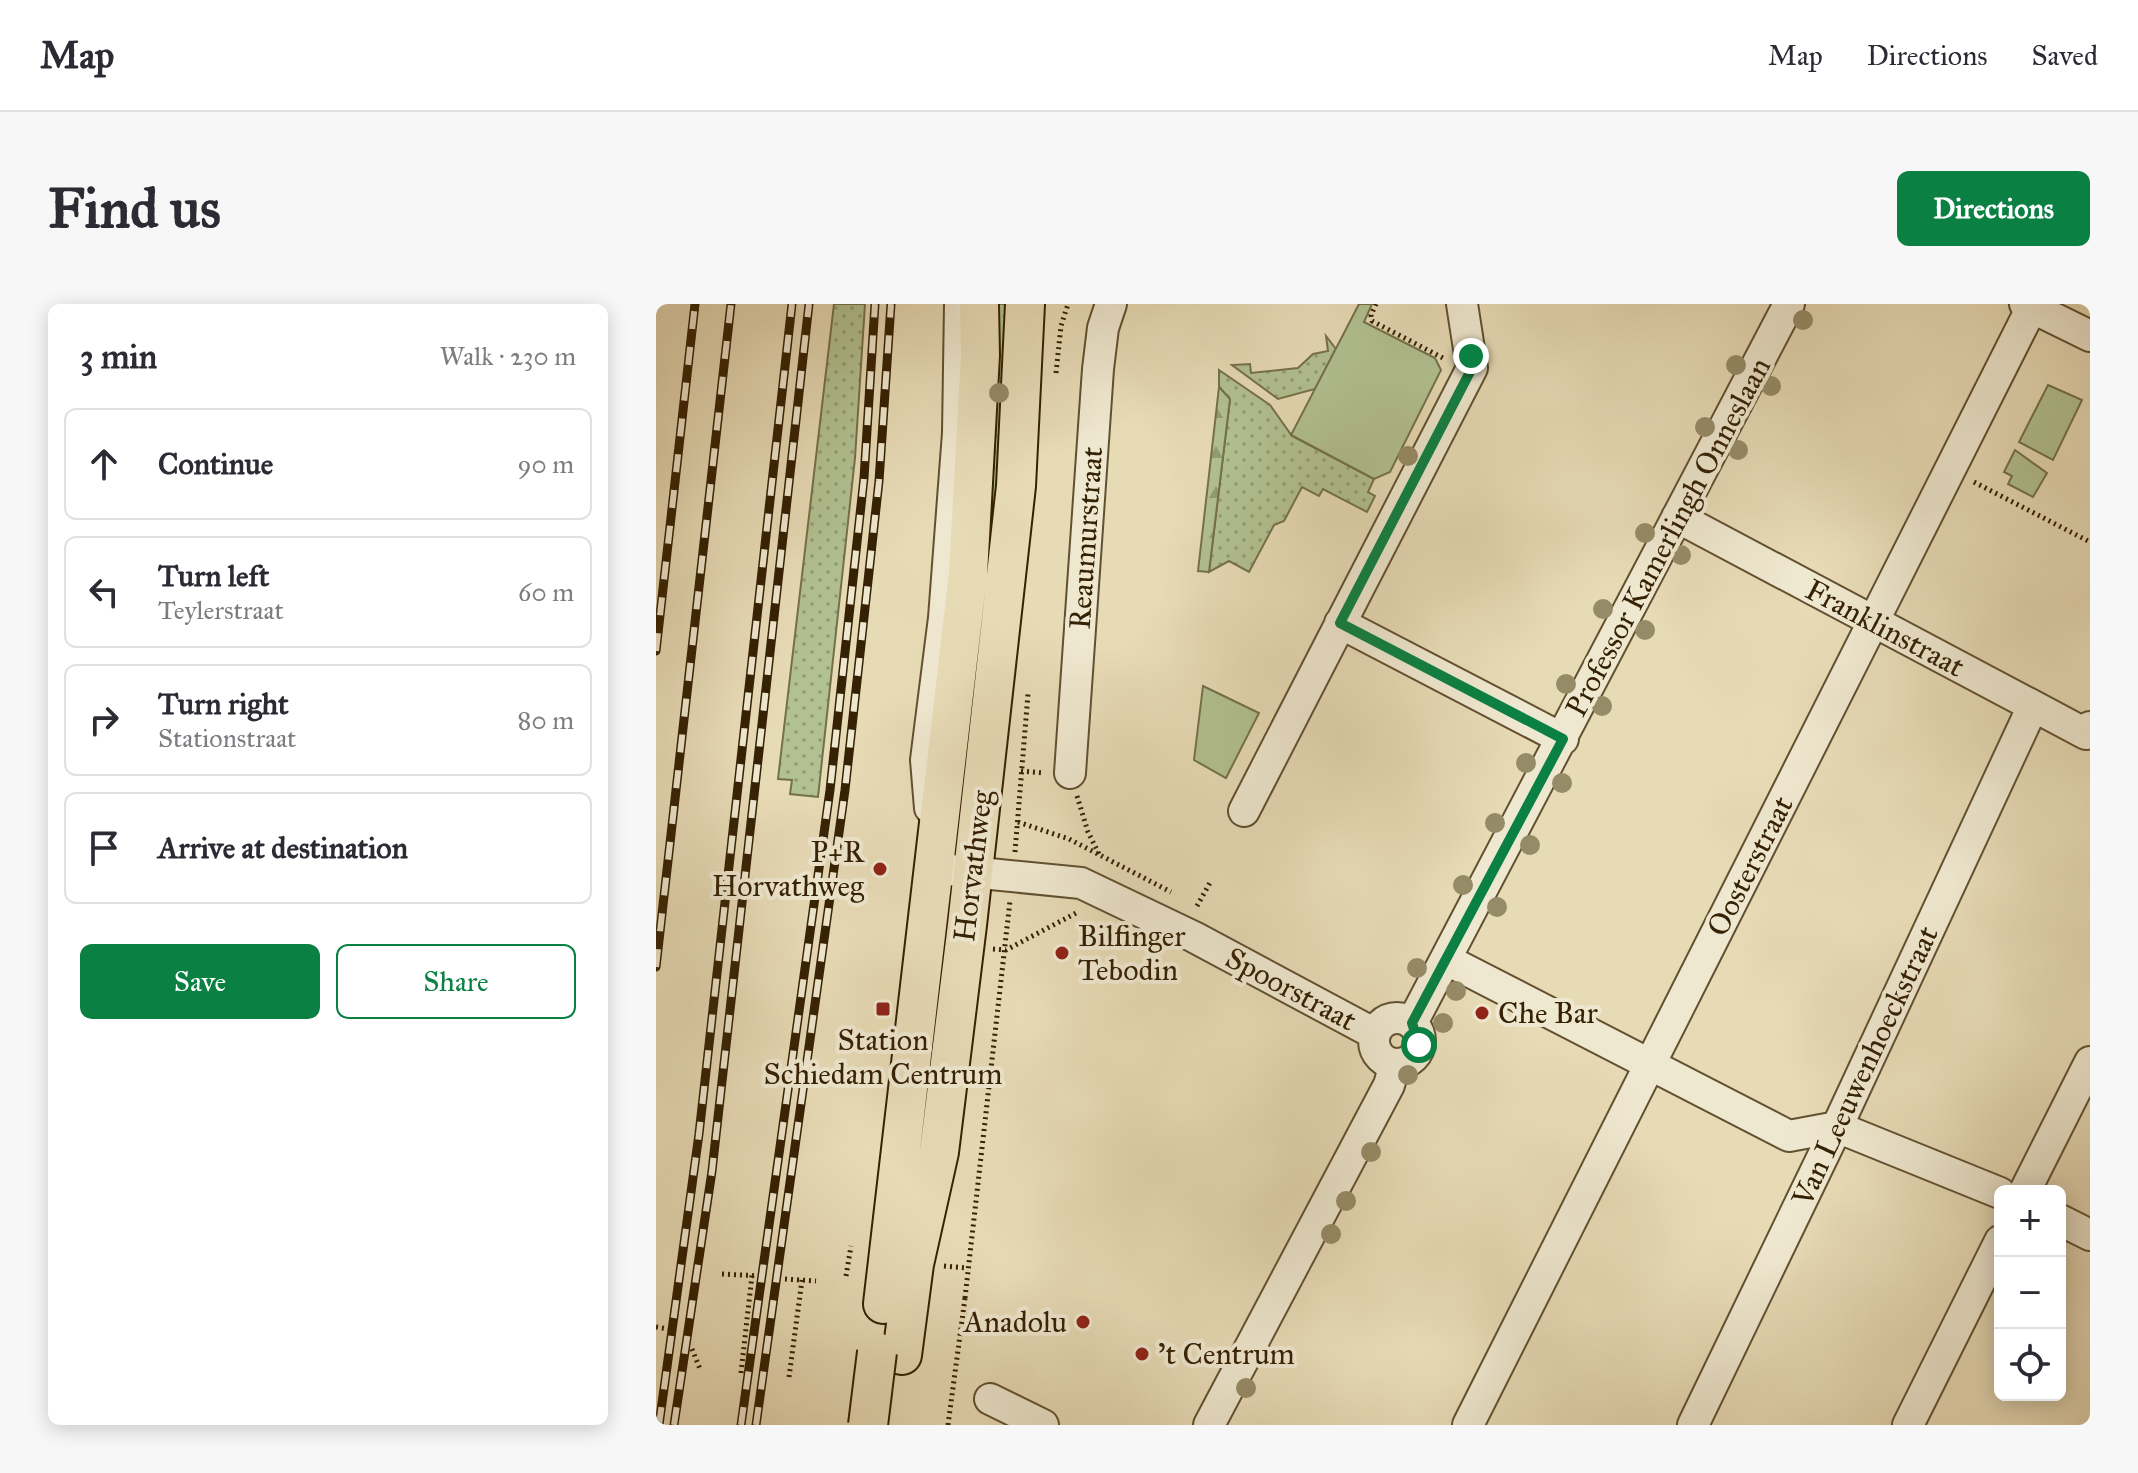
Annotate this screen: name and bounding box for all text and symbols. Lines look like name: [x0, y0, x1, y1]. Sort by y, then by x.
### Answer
text: Map: [40, 32, 114, 78]
text: Map: [1768, 38, 1823, 73]
text: Directions: [1867, 38, 1988, 73]
text: Saved: [2032, 38, 2098, 73]
button: Directions: [1897, 171, 2090, 246]
text: Find us: [48, 174, 221, 242]
text: 3 min: [80, 336, 157, 377]
route end: [1453, 338, 1489, 374]
text: Walk · 230 m: [440, 340, 576, 372]
street label: Professor Kamerlingh Onneslaan: [1558, 351, 1778, 723]
icon: ahead: [82, 442, 126, 486]
street label: Reaumurstraat: [1062, 445, 1110, 631]
text: Continue: [158, 446, 273, 482]
text: 90 m: [517, 448, 574, 480]
text: Turn left: [158, 558, 269, 594]
icon: left: [82, 570, 126, 614]
street label: Franklinstraat: [1800, 571, 1971, 685]
text: 60 m: [518, 576, 574, 608]
text: Teylerstraat: [158, 594, 284, 626]
text: Turn right: [158, 686, 289, 722]
icon: right: [82, 698, 126, 742]
text: 80 m: [518, 704, 574, 736]
text: Stationstraat: [158, 722, 296, 754]
street label: Horvathweg: [946, 787, 1000, 944]
street label: Oosterstraat: [1699, 790, 1801, 942]
icon: arrive: [82, 826, 126, 870]
text: Arrive at destination: [158, 830, 408, 866]
place label: P+R Horvathweg: [712, 834, 865, 904]
marker: P+R Horvathweg: [871, 860, 889, 878]
place label: Bilfinger Tebodin: [1078, 918, 1186, 988]
street label: Van Leeuwenhoeckstraat: [1784, 920, 1946, 1213]
street label: Spoorstraat: [1219, 940, 1363, 1039]
button: Save: [80, 944, 320, 1019]
button: Share: [336, 944, 576, 1019]
marker: Bilfinger Tebodin: [1053, 944, 1071, 962]
place label: Che Bar: [1498, 995, 1598, 1031]
marker: Station Schiedam Centrum: [874, 1000, 892, 1018]
marker: Che Bar: [1473, 1004, 1491, 1022]
place label: Station Schiedam Centrum: [764, 1022, 1002, 1092]
route start: [1401, 1027, 1437, 1063]
map controls: [1994, 1185, 2066, 1401]
button: +: [1994, 1185, 2066, 1257]
button: −: [1994, 1257, 2066, 1329]
place label: Anadolu: [962, 1304, 1067, 1340]
marker: Anadolu: [1074, 1313, 1092, 1331]
button: locate: [1994, 1329, 2066, 1401]
place label: 't Centrum: [1158, 1336, 1295, 1372]
marker: 't Centrum: [1133, 1345, 1151, 1363]

